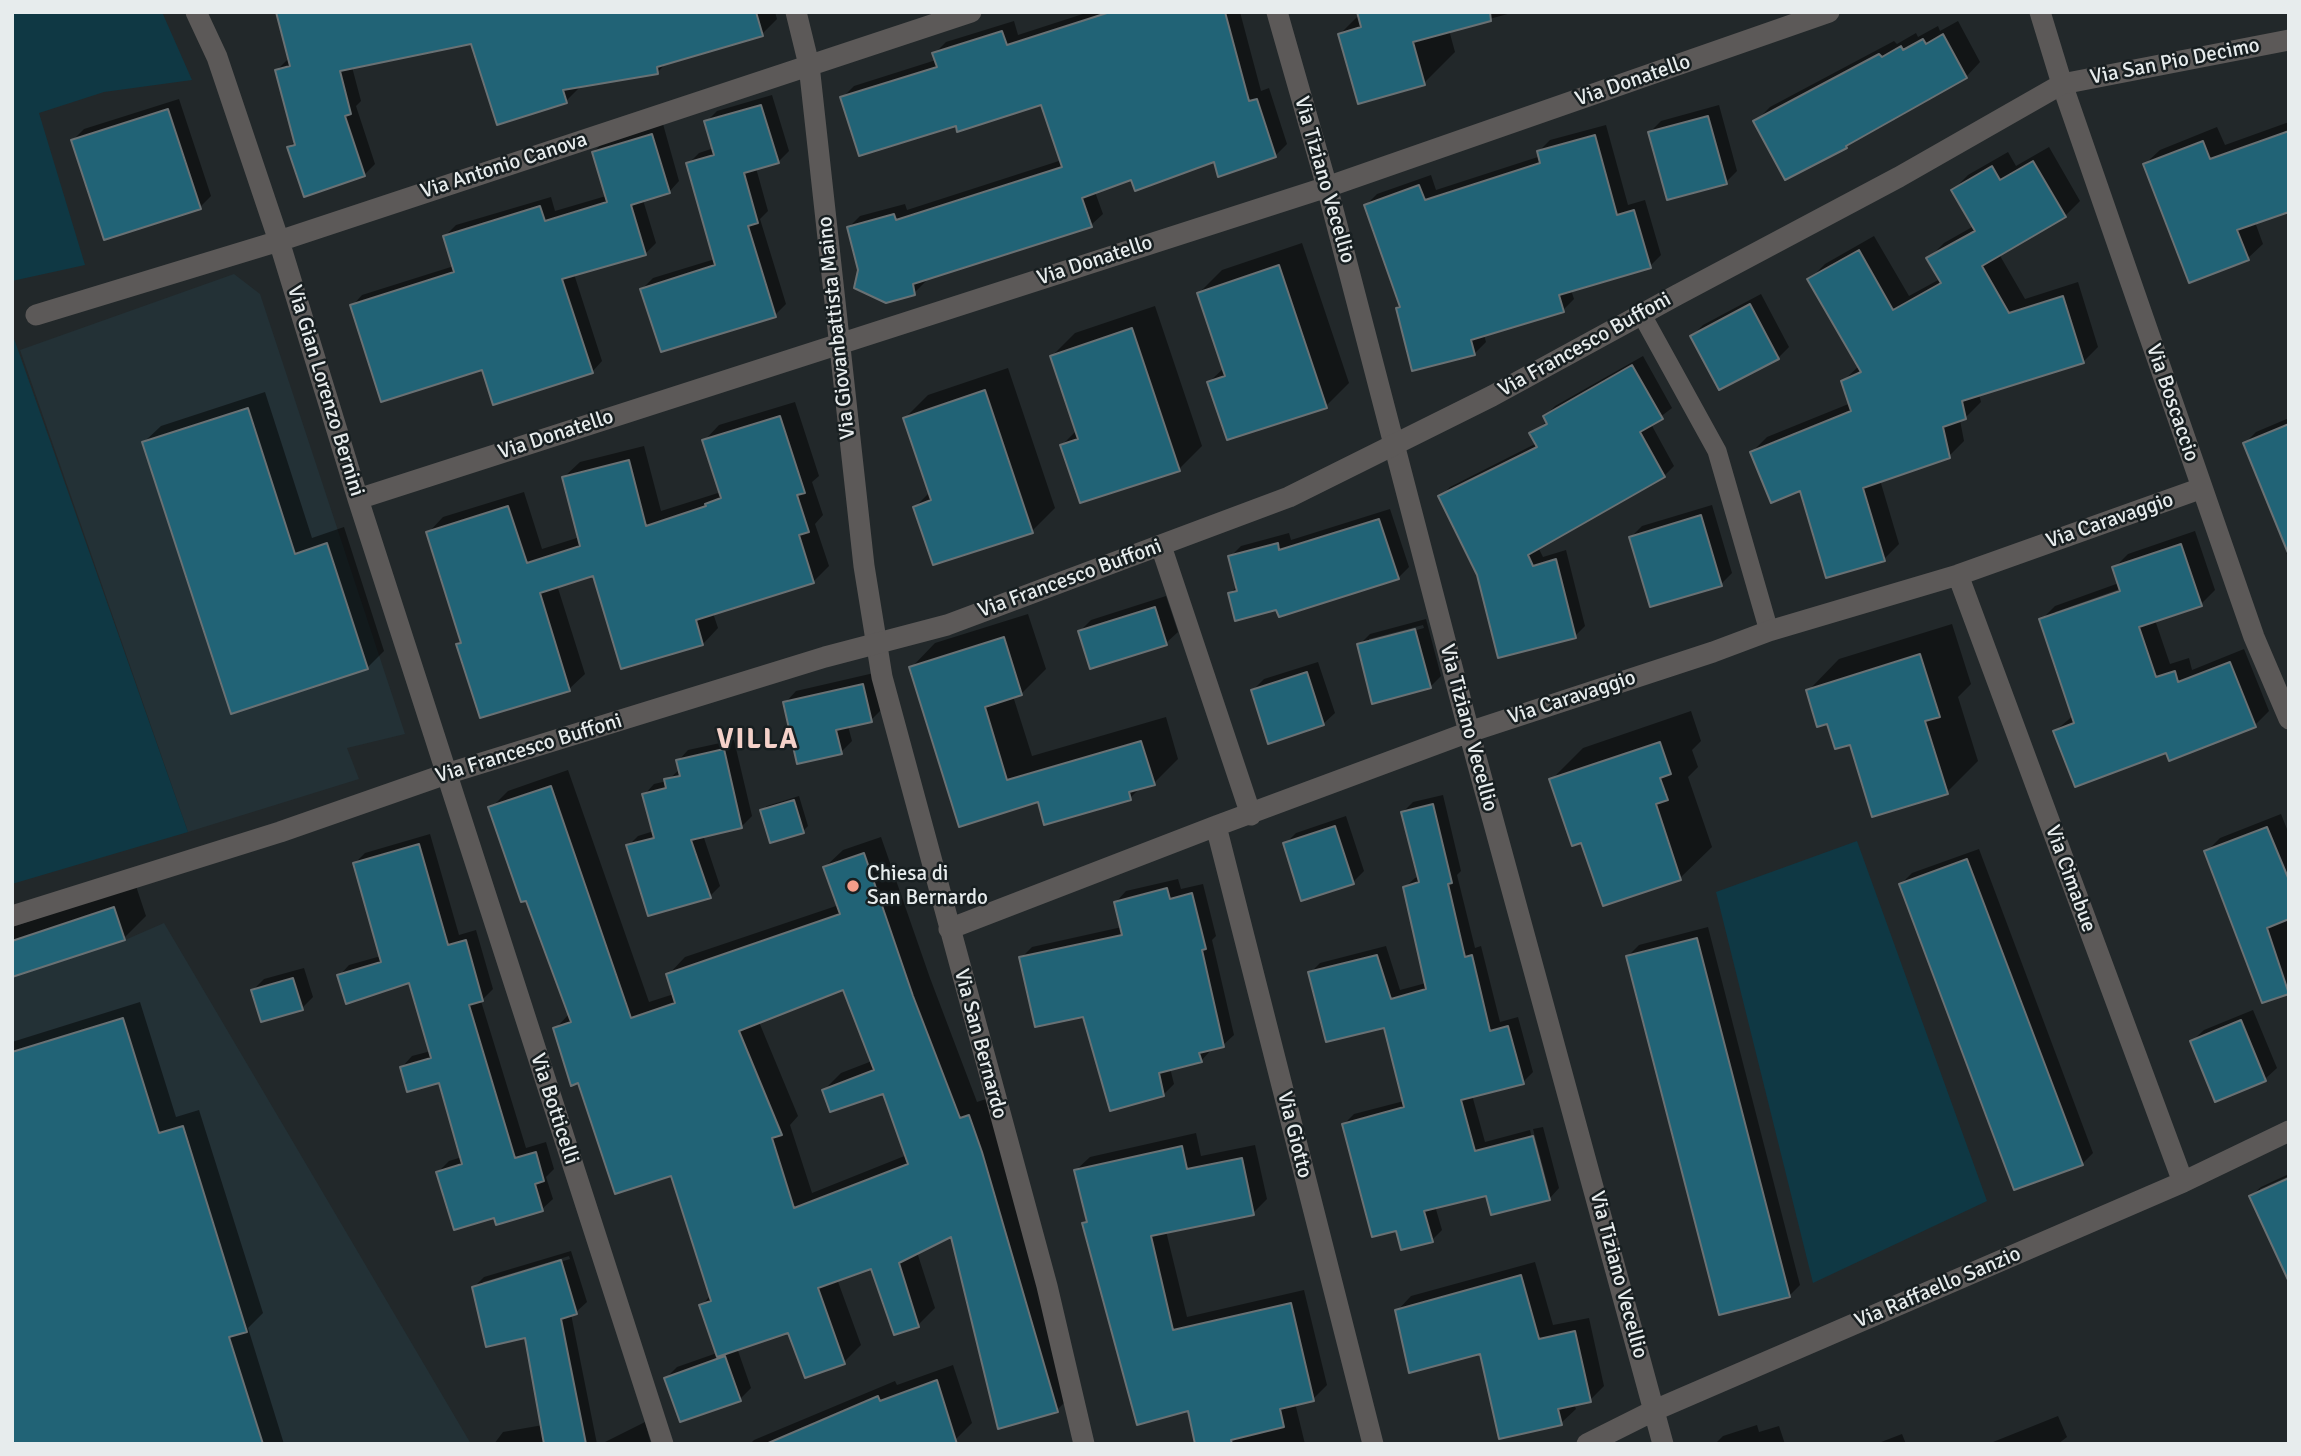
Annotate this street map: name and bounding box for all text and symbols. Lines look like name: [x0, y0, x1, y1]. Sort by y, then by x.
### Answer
street label: Via San Pio Decimo: [2088, 33, 2262, 91]
street label: Via Donatello: [1572, 50, 1694, 112]
street label: Via Tiziano Vecellio: [1288, 94, 1360, 266]
street label: Via Antonio Canova: [418, 127, 590, 205]
street label: Via Giovanbattista Maino: [813, 215, 861, 441]
street label: Via Donatello: [1034, 230, 1156, 292]
street label: Via Gian Lorenzo Bernini: [281, 282, 369, 500]
street label: Via Francesco Buffoni: [1494, 287, 1676, 403]
street label: Via Boscaccio: [2140, 341, 2204, 465]
street label: Via Donatello: [495, 404, 617, 466]
street label: Via Caravaggio: [2043, 487, 2177, 555]
street label: Via Francesco Buffoni: [975, 534, 1165, 624]
street label: Via Tiziano Vecellio: [1434, 642, 1502, 814]
street label: Via Caravaggio: [1505, 665, 1639, 731]
street label: Via Francesco Buffoni: [433, 709, 625, 789]
district label: VILLA: [717, 724, 799, 758]
street label: Via Cimabue: [2039, 822, 2101, 936]
place label: Chiesa di San Bernardo: [867, 861, 988, 911]
marker: Chiesa di San Bernardo: [845, 878, 861, 894]
street label: Via San Bernardo: [948, 966, 1012, 1122]
street label: Via Botticelli: [524, 1050, 584, 1168]
street label: Via Giotto: [1271, 1089, 1317, 1181]
street label: Via Tiziano Vecellio: [1584, 1189, 1652, 1361]
street label: Via Raffaello Sanzio: [1851, 1242, 2025, 1334]

